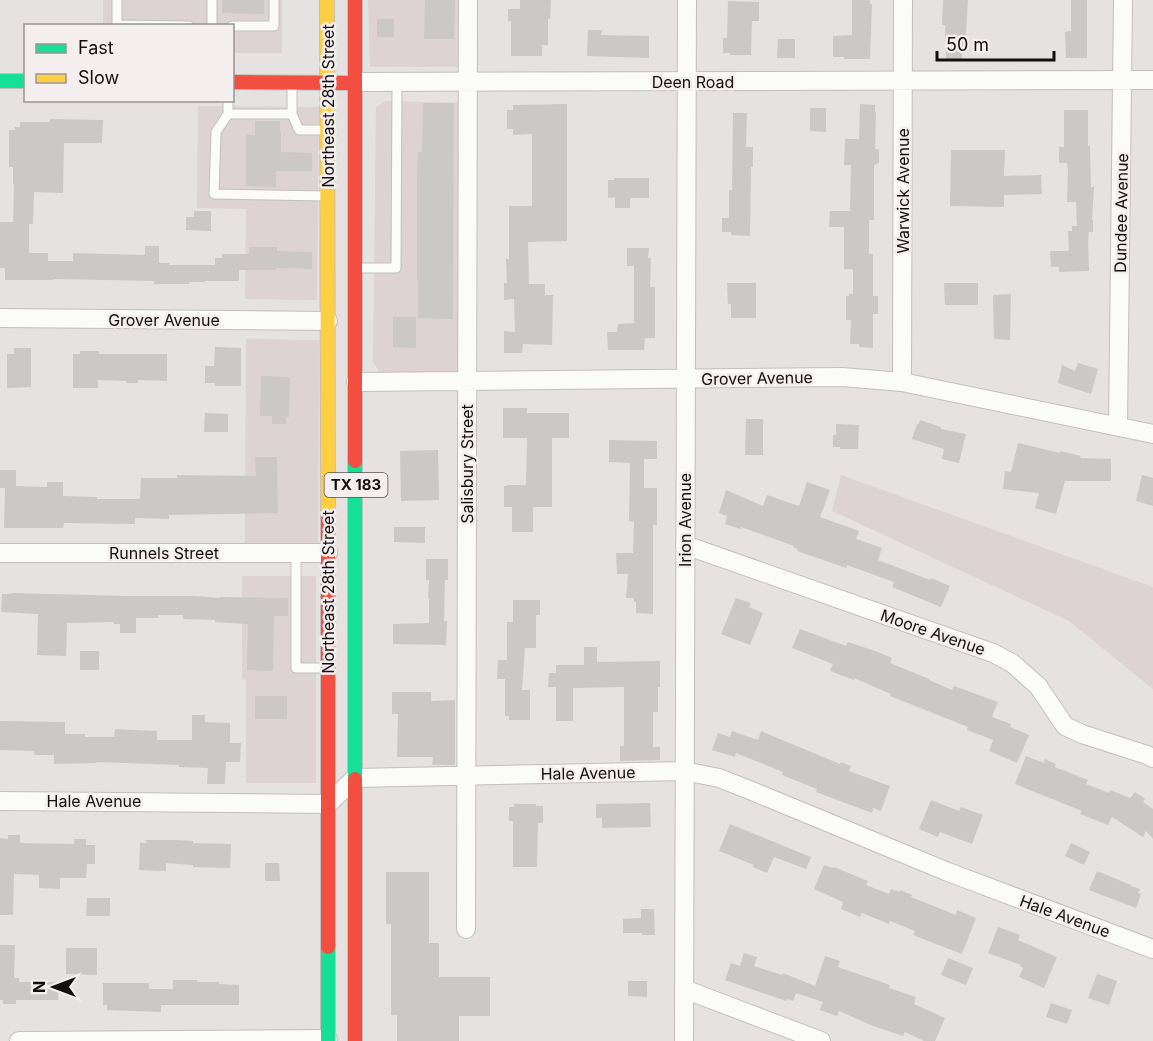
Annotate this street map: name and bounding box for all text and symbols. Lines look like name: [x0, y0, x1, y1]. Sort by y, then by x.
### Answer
legend: [24, 24, 234, 102]
street label: Northeast 28th Street: [318, 24, 338, 188]
scale bar: [937, 24, 1054, 62]
text: 50 m: [946, 34, 989, 55]
text: Fast: [78, 37, 114, 58]
text: Slow: [78, 67, 119, 88]
street label: Deen Road: [652, 72, 734, 92]
street label: Warwick Avenue: [893, 128, 913, 254]
street label: Dundee Avenue: [1110, 153, 1132, 273]
street label: Grover Avenue: [108, 310, 220, 330]
street label: Grover Avenue: [701, 367, 813, 389]
street label: Salisbury Street: [457, 404, 477, 524]
road number: TX 183: [324, 473, 388, 497]
street label: Irion Avenue: [675, 473, 695, 567]
street label: Northeast 28th Street: [318, 510, 338, 674]
street label: Runnels Street: [109, 543, 219, 563]
street label: Moore Avenue: [878, 605, 988, 659]
street label: Hale Avenue: [540, 762, 636, 784]
street label: Hale Avenue: [47, 791, 141, 811]
street label: Hale Avenue: [1017, 890, 1113, 942]
north arrow: [24, 957, 84, 1017]
text: N: [29, 981, 49, 993]

